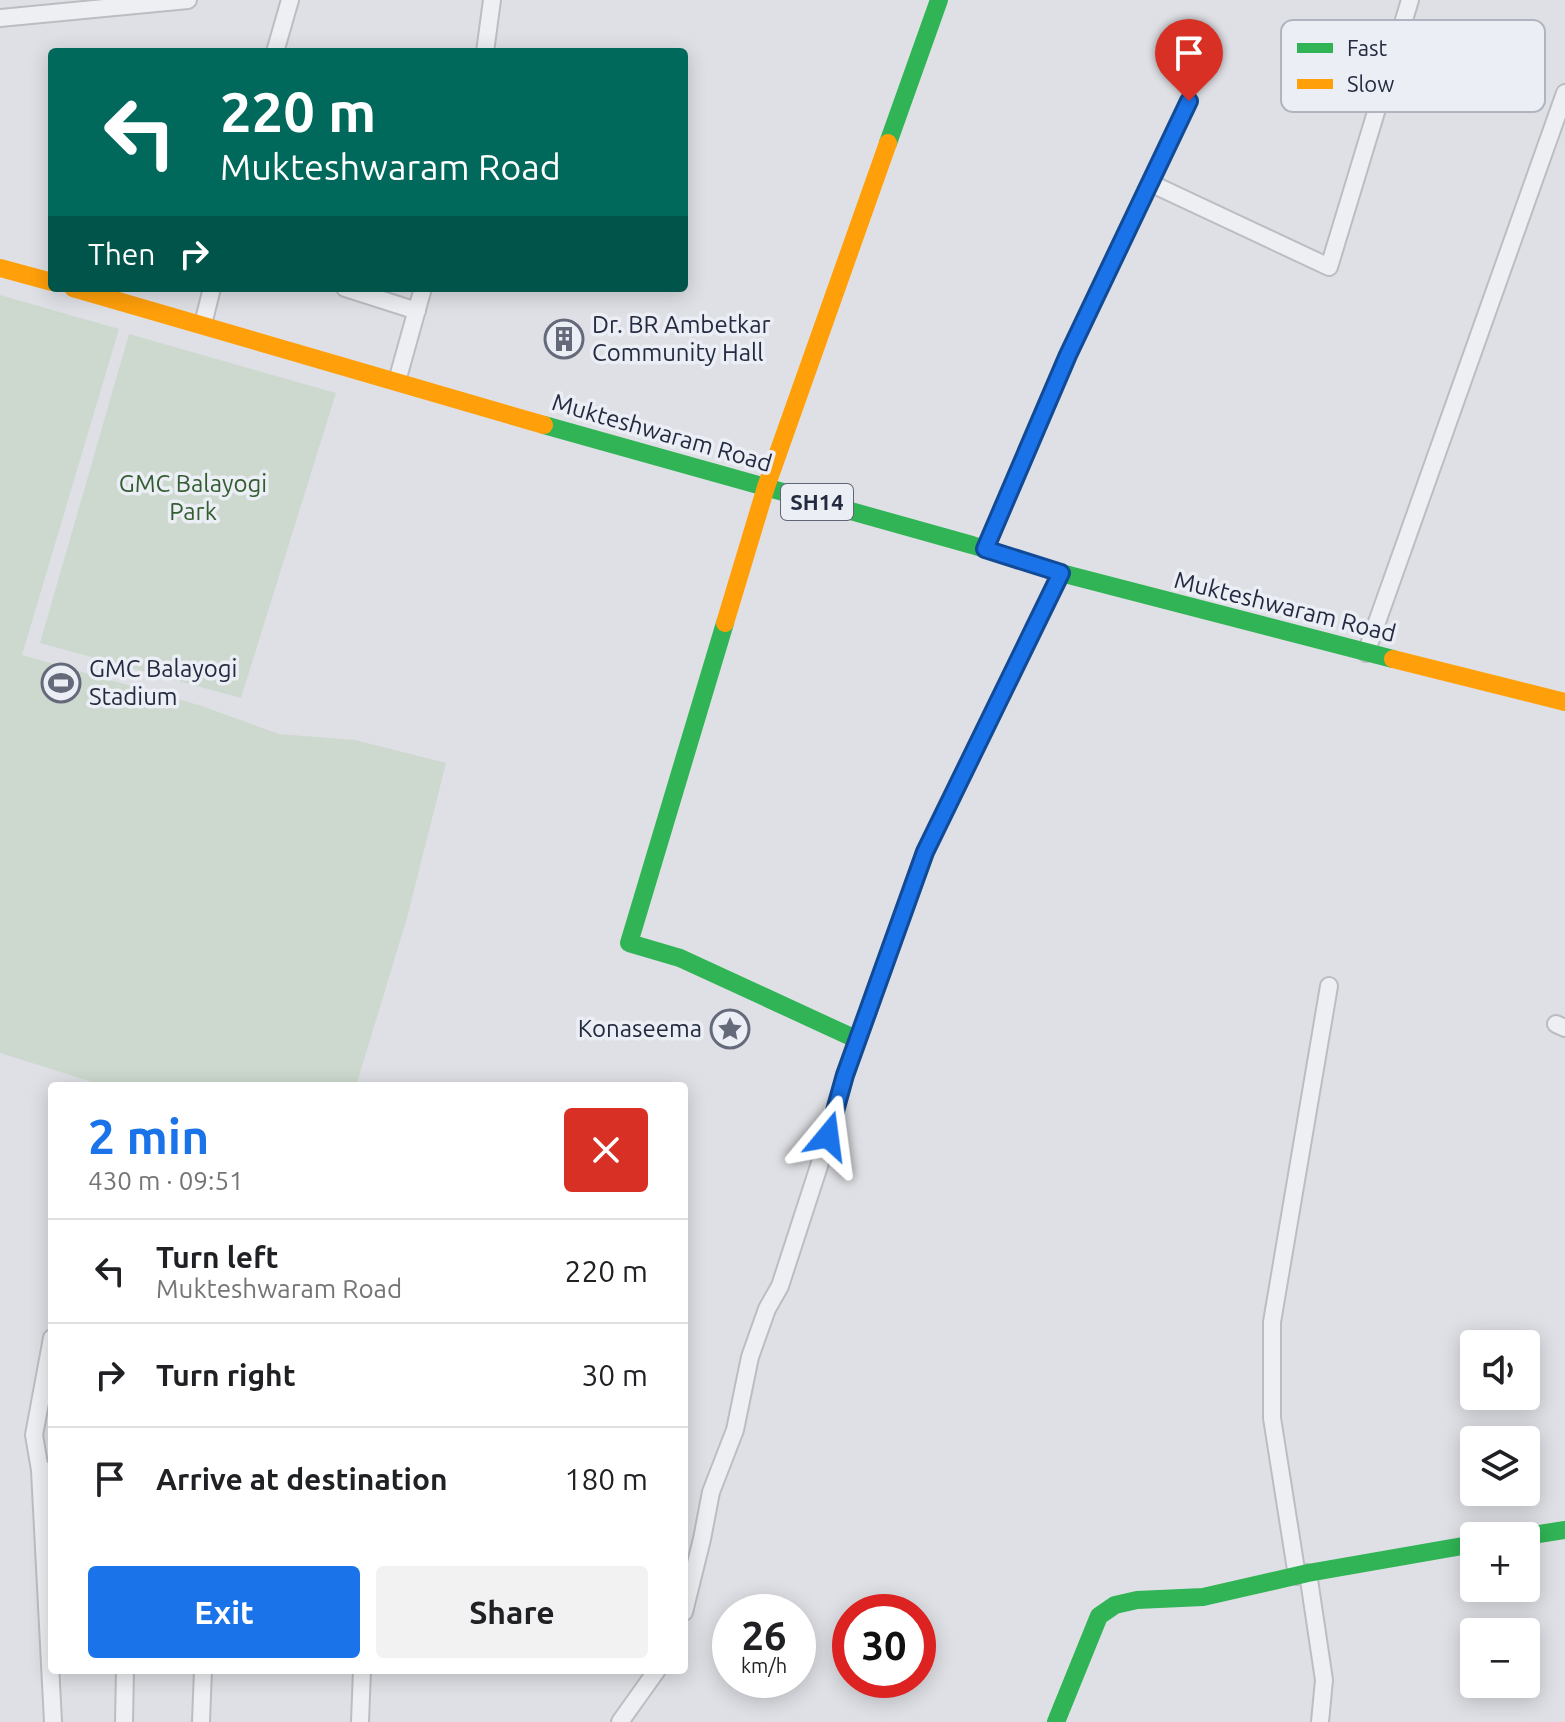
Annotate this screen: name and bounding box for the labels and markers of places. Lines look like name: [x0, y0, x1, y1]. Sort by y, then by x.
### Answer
pin: [1155, 19, 1223, 101]
place label: Dr. BR Ambetkar Community Hall: [592, 311, 771, 366]
building icon: Dr. BR Ambetkar Community Hall: [543, 318, 585, 360]
place label: GMC Balayogi Stadium: [89, 655, 237, 710]
sports icon: GMC Balayogi Stadium: [40, 662, 82, 704]
place icon: Konaseema: [709, 1008, 751, 1050]
place label: Konaseema: [578, 1015, 702, 1042]

